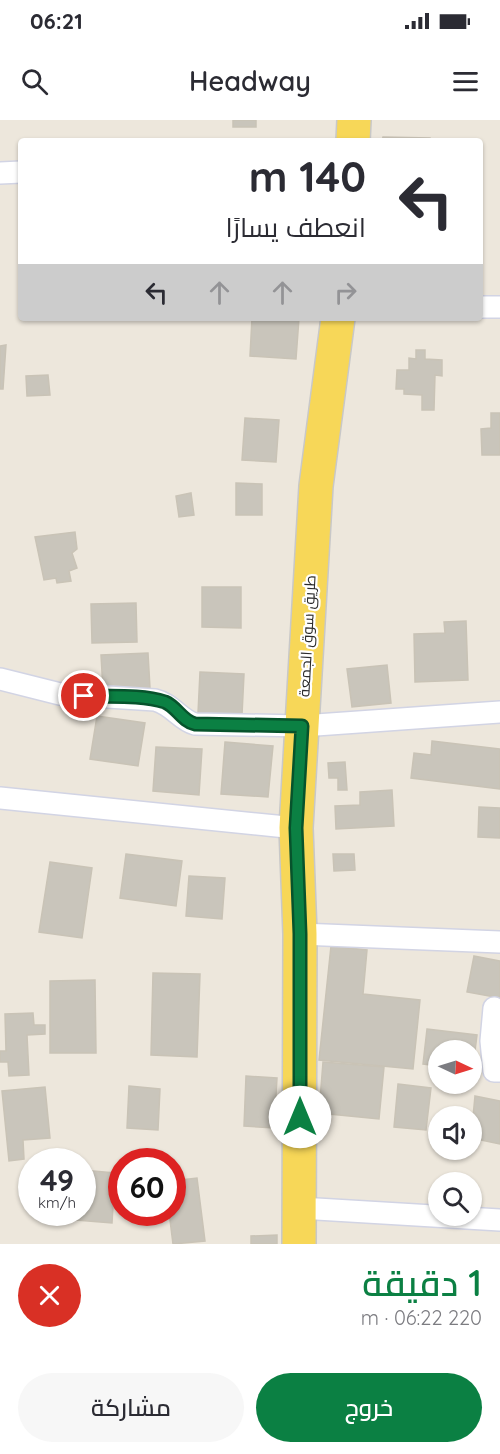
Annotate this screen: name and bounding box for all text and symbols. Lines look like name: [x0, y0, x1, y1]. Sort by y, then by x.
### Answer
text: 06:21: [30, 7, 83, 35]
text: Headway: [189, 64, 311, 98]
icon: search: [18, 65, 51, 98]
icon: menu: [449, 65, 482, 98]
text: 140 m: [249, 150, 366, 203]
icon: left: [387, 162, 465, 240]
text: انعطف يسارًا: [226, 210, 366, 244]
icon: left: [140, 276, 173, 309]
icon: ahead: [203, 276, 236, 309]
icon: ahead: [266, 276, 299, 309]
icon: right: [329, 276, 362, 309]
street label: طريق سوق الجمعة: [294, 575, 321, 697]
pin: [58, 670, 109, 721]
icon: arrive: [67, 679, 100, 712]
north arrow: [428, 1040, 482, 1094]
map controls: [428, 1040, 482, 1226]
position arrow: [268, 1085, 332, 1149]
button: sound: [428, 1106, 482, 1160]
speed limit sign: 60: [108, 1148, 186, 1226]
text: 49: [40, 1161, 74, 1199]
button: search: [428, 1172, 482, 1226]
text: km/h: [38, 1193, 76, 1212]
text: 1 دقيقة: [362, 1260, 482, 1305]
button: close: [18, 1264, 81, 1327]
text: 220 m · 06:22: [361, 1305, 482, 1330]
button: مشاركة: [18, 1373, 244, 1442]
button: خروج: [256, 1373, 482, 1442]

